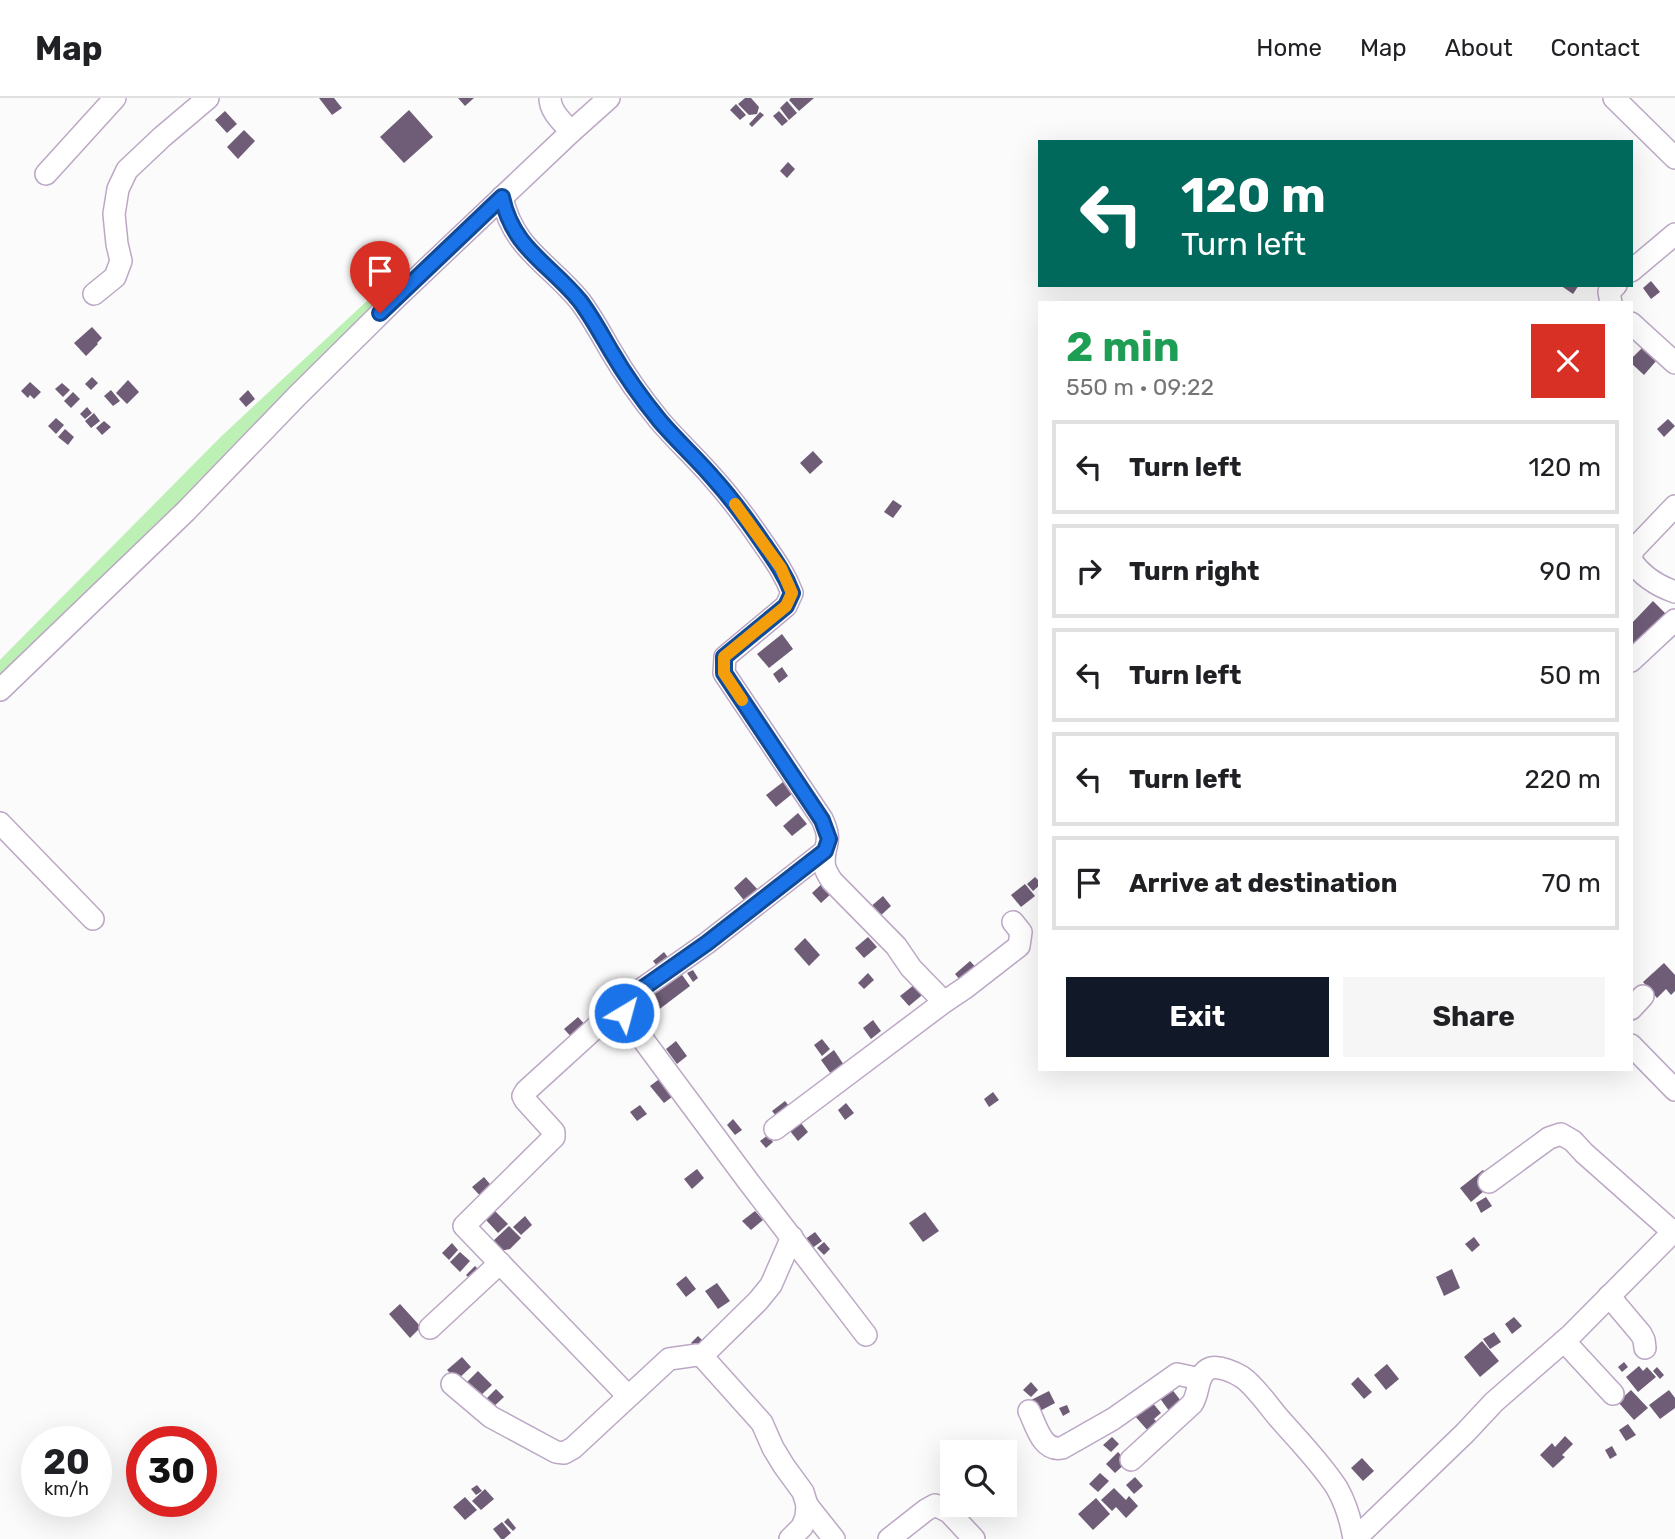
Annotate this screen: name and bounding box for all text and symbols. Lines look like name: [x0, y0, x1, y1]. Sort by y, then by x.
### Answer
text: Map: [35, 29, 103, 68]
text: Home: [1256, 34, 1322, 62]
text: Map: [1360, 34, 1407, 62]
text: About: [1445, 34, 1513, 62]
text: Contact: [1551, 34, 1640, 62]
text: 120 m: [1181, 166, 1326, 224]
icon: left: [1066, 168, 1157, 259]
text: Turn left: [1181, 225, 1306, 263]
pin: [350, 241, 410, 313]
icon: arrive: [361, 252, 399, 290]
text: 2 min: [1066, 322, 1180, 372]
button: close: [1531, 324, 1605, 398]
text: 550 m · 09:22: [1066, 373, 1214, 401]
icon: left: [1070, 448, 1108, 486]
text: Turn left: [1129, 452, 1241, 483]
text: 120 m: [1529, 452, 1601, 483]
icon: right: [1070, 552, 1108, 590]
text: Turn right: [1129, 556, 1259, 587]
text: 90 m: [1540, 556, 1601, 587]
icon: left: [1070, 656, 1108, 694]
text: Turn left: [1129, 660, 1241, 691]
text: 50 m: [1540, 660, 1601, 691]
icon: left: [1070, 760, 1108, 798]
text: Turn left: [1129, 764, 1241, 795]
text: 220 m: [1524, 764, 1601, 795]
icon: arrive: [1070, 864, 1108, 902]
text: Arrive at destination: [1129, 868, 1397, 899]
text: 70 m: [1542, 868, 1601, 899]
position arrow: [587, 976, 661, 1050]
button: Exit: [1066, 977, 1329, 1057]
button: Share: [1343, 977, 1605, 1057]
speed limit sign: 30: [126, 1426, 217, 1517]
map controls: [940, 1440, 1017, 1517]
button: search: [940, 1440, 1017, 1517]
text: 20: [43, 1441, 90, 1483]
text: km/h: [44, 1478, 89, 1500]

